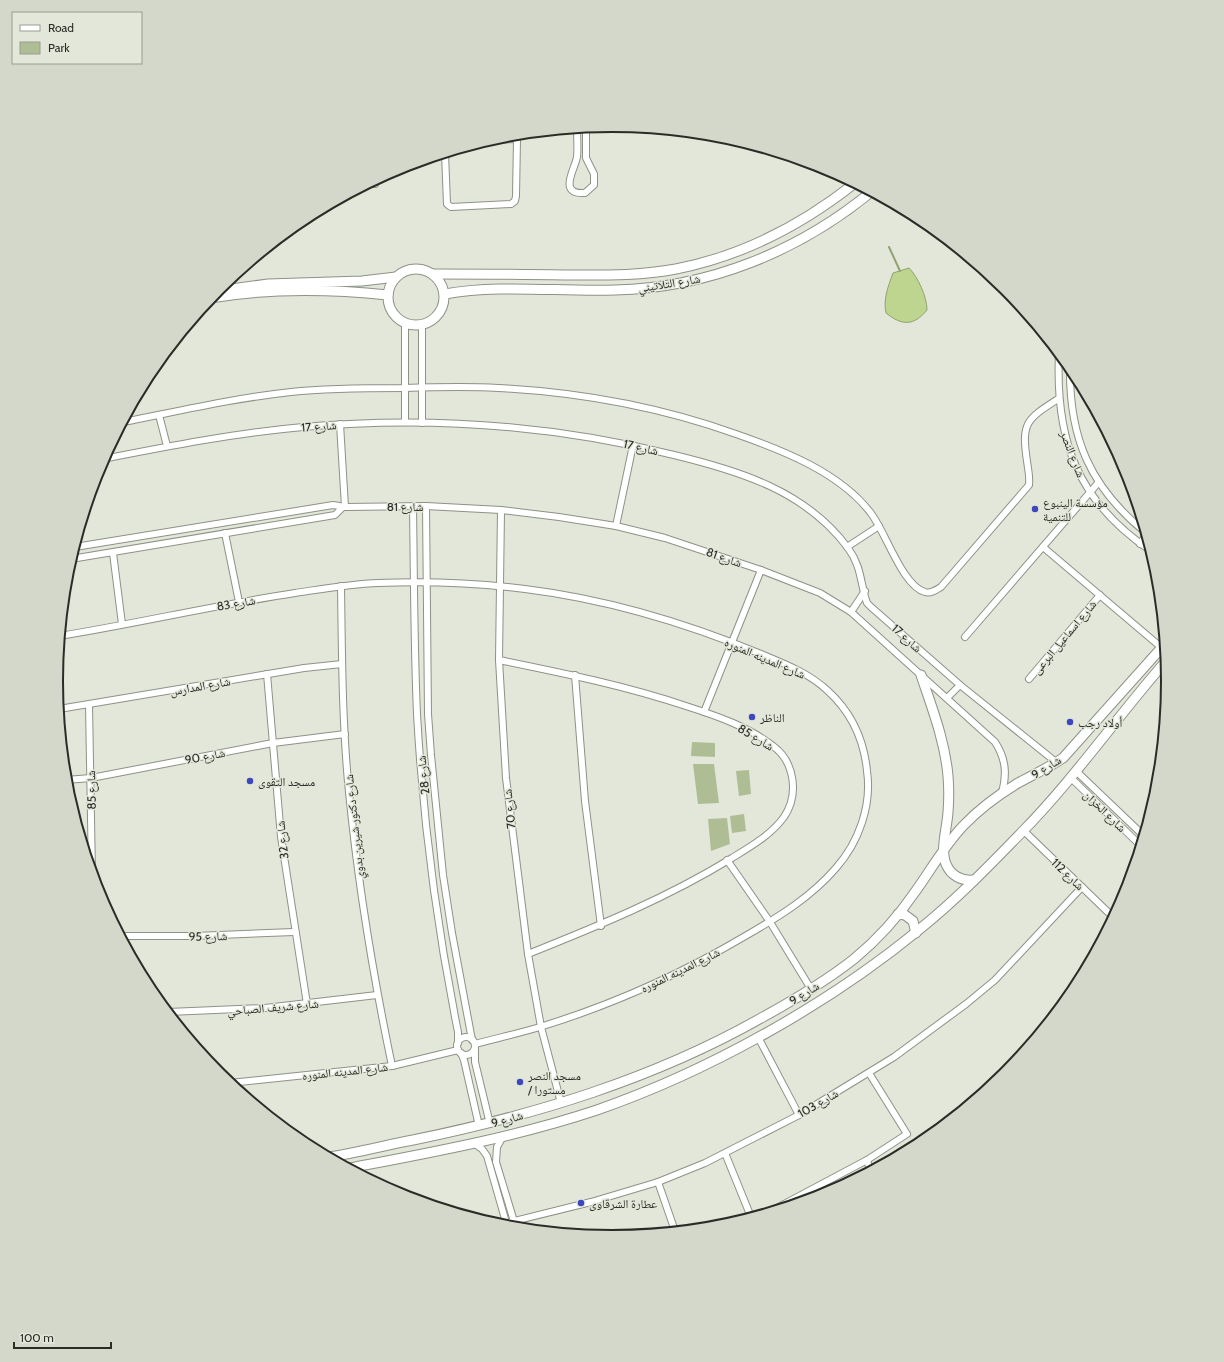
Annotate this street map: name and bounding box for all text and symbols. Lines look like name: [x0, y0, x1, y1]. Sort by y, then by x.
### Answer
legend: [12, 12, 142, 64]
text: Road: [48, 20, 74, 35]
text: Park: [48, 40, 70, 55]
street label: شارع التلاتيني: [637, 271, 702, 298]
street label: شارع 17: [301, 417, 337, 436]
street label: شارع النصر: [1056, 428, 1089, 480]
street label: شارع 17: [622, 436, 660, 459]
place label: مؤسسة الينبوع للتنمية: [1043, 495, 1108, 524]
street label: شارع 81: [387, 499, 423, 515]
marker: مؤسسة الينبوع للتنمية: [1030, 504, 1040, 514]
street label: شارع 81: [704, 544, 744, 571]
street label: شارع 83: [215, 592, 257, 615]
street label: شارع اسماعيل البرعى: [1029, 597, 1100, 678]
street label: شارع 17: [888, 621, 925, 656]
street label: شارع المدينه المنوره: [722, 634, 808, 683]
street label: شارع المدارس: [169, 673, 232, 700]
place label: الناظر: [759, 710, 785, 725]
marker: الناظر: [747, 712, 757, 722]
place label: أولاد رجب: [1078, 715, 1123, 730]
marker: أولاد رجب: [1065, 717, 1075, 727]
street label: شارع 85: [735, 720, 777, 754]
street label: شارع 90: [184, 745, 227, 768]
street label: شارع 9: [1028, 752, 1064, 783]
street label: شارع 28: [413, 755, 433, 795]
street label: شارع 85: [83, 770, 100, 810]
street label: شارع دكتور شيرين بدوي: [341, 773, 370, 880]
place label: مسجد التقوى: [258, 774, 315, 789]
marker: مسجد التقوى: [245, 776, 255, 786]
street label: شارع الخزان: [1080, 787, 1130, 836]
street label: شارع 70: [499, 788, 520, 830]
street label: شارع 32: [273, 820, 292, 860]
street label: شارع 112: [1048, 855, 1088, 894]
street label: شارع 95: [188, 928, 228, 945]
street label: شارع المدينه المنوره: [638, 944, 723, 997]
street label: شارع 9: [786, 978, 822, 1009]
street label: شارع شريف الصباحي: [227, 996, 320, 1022]
street label: شارع المدينه المنوره: [301, 1059, 389, 1084]
place label: مسجد النصر / مستورا: [527, 1068, 581, 1097]
marker: مسجد النصر / مستورا: [515, 1077, 525, 1087]
street label: شارع 103: [795, 1085, 842, 1121]
street label: شارع 9: [489, 1107, 525, 1132]
place label: عطارة الشرقاوى: [589, 1196, 657, 1211]
marker: عطارة الشرقاوى: [576, 1198, 586, 1208]
scale bar: [14, 1324, 111, 1350]
text: 100 m: [20, 1330, 54, 1345]

